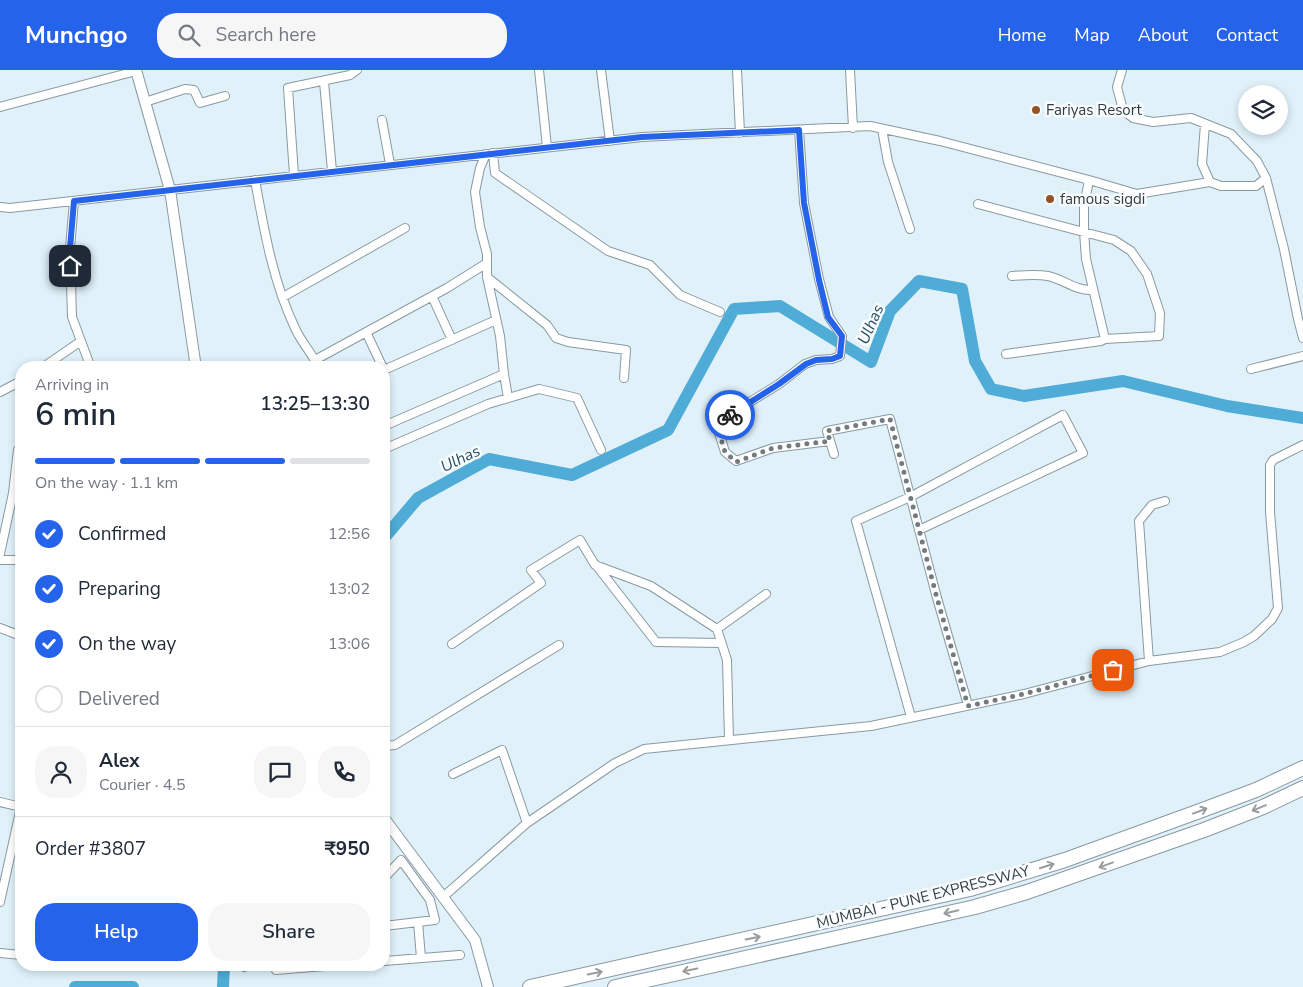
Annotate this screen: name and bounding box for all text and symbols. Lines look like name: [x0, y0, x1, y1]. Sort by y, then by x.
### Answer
search box: [157, 13, 507, 58]
text: Munchgo: [25, 19, 127, 51]
icon: search: [175, 21, 203, 49]
text: Search here: [215, 22, 316, 48]
text: Home: [998, 23, 1046, 47]
text: Map: [1074, 23, 1110, 47]
text: About: [1138, 23, 1188, 47]
text: Contact: [1216, 23, 1278, 47]
map controls: [1238, 85, 1288, 135]
button: layers: [1238, 85, 1288, 135]
place label: Fariyas Resort: [1046, 100, 1142, 120]
marker: Fariyas Resort: [1030, 104, 1042, 116]
place label: famous sigdi: [1060, 189, 1145, 209]
marker: famous sigdi: [1044, 193, 1056, 205]
pin: [49, 245, 91, 287]
icon: home: [56, 252, 84, 280]
water label: Ulhas: [852, 301, 890, 348]
text: Arriving in: [35, 374, 109, 396]
courier: [705, 390, 755, 440]
text: 13:25–13:30: [260, 391, 370, 417]
text: 6 min: [35, 393, 117, 436]
icon: bike: [716, 401, 744, 429]
water label: Ulhas: [437, 440, 484, 478]
text: On the way · 1.1 km: [35, 472, 178, 494]
icon: check: [35, 520, 63, 548]
text: Confirmed: [78, 521, 166, 547]
text: 12:56: [328, 523, 370, 545]
icon: check: [35, 575, 63, 603]
text: Preparing: [78, 576, 161, 602]
text: 13:02: [328, 578, 370, 600]
icon: check: [35, 630, 63, 658]
text: On the way: [78, 631, 176, 657]
text: 13:06: [328, 633, 370, 655]
pin: [1092, 649, 1134, 691]
icon: bag: [1099, 656, 1127, 684]
text: Delivered: [78, 686, 160, 712]
button: person: [35, 746, 87, 798]
button: chat: [254, 746, 306, 798]
button: phone: [318, 746, 370, 798]
text: Alex: [99, 748, 140, 774]
text: Courier · 4.5: [99, 774, 185, 796]
one-way arrow: [1252, 804, 1267, 814]
one-way arrow: [1192, 806, 1207, 815]
text: Order #3807: [35, 836, 146, 862]
text: ₹950: [324, 836, 370, 862]
street label: MUMBAI - PUNE EXPRESSWAY: [814, 861, 1033, 933]
one-way arrow: [1039, 861, 1054, 870]
one-way arrow: [1099, 861, 1115, 870]
button: Help: [35, 903, 198, 961]
button: Share: [208, 903, 370, 961]
one-way arrow: [944, 908, 960, 917]
one-way arrow: [745, 933, 761, 942]
one-way arrow: [682, 966, 698, 976]
one-way arrow: [586, 968, 602, 977]

